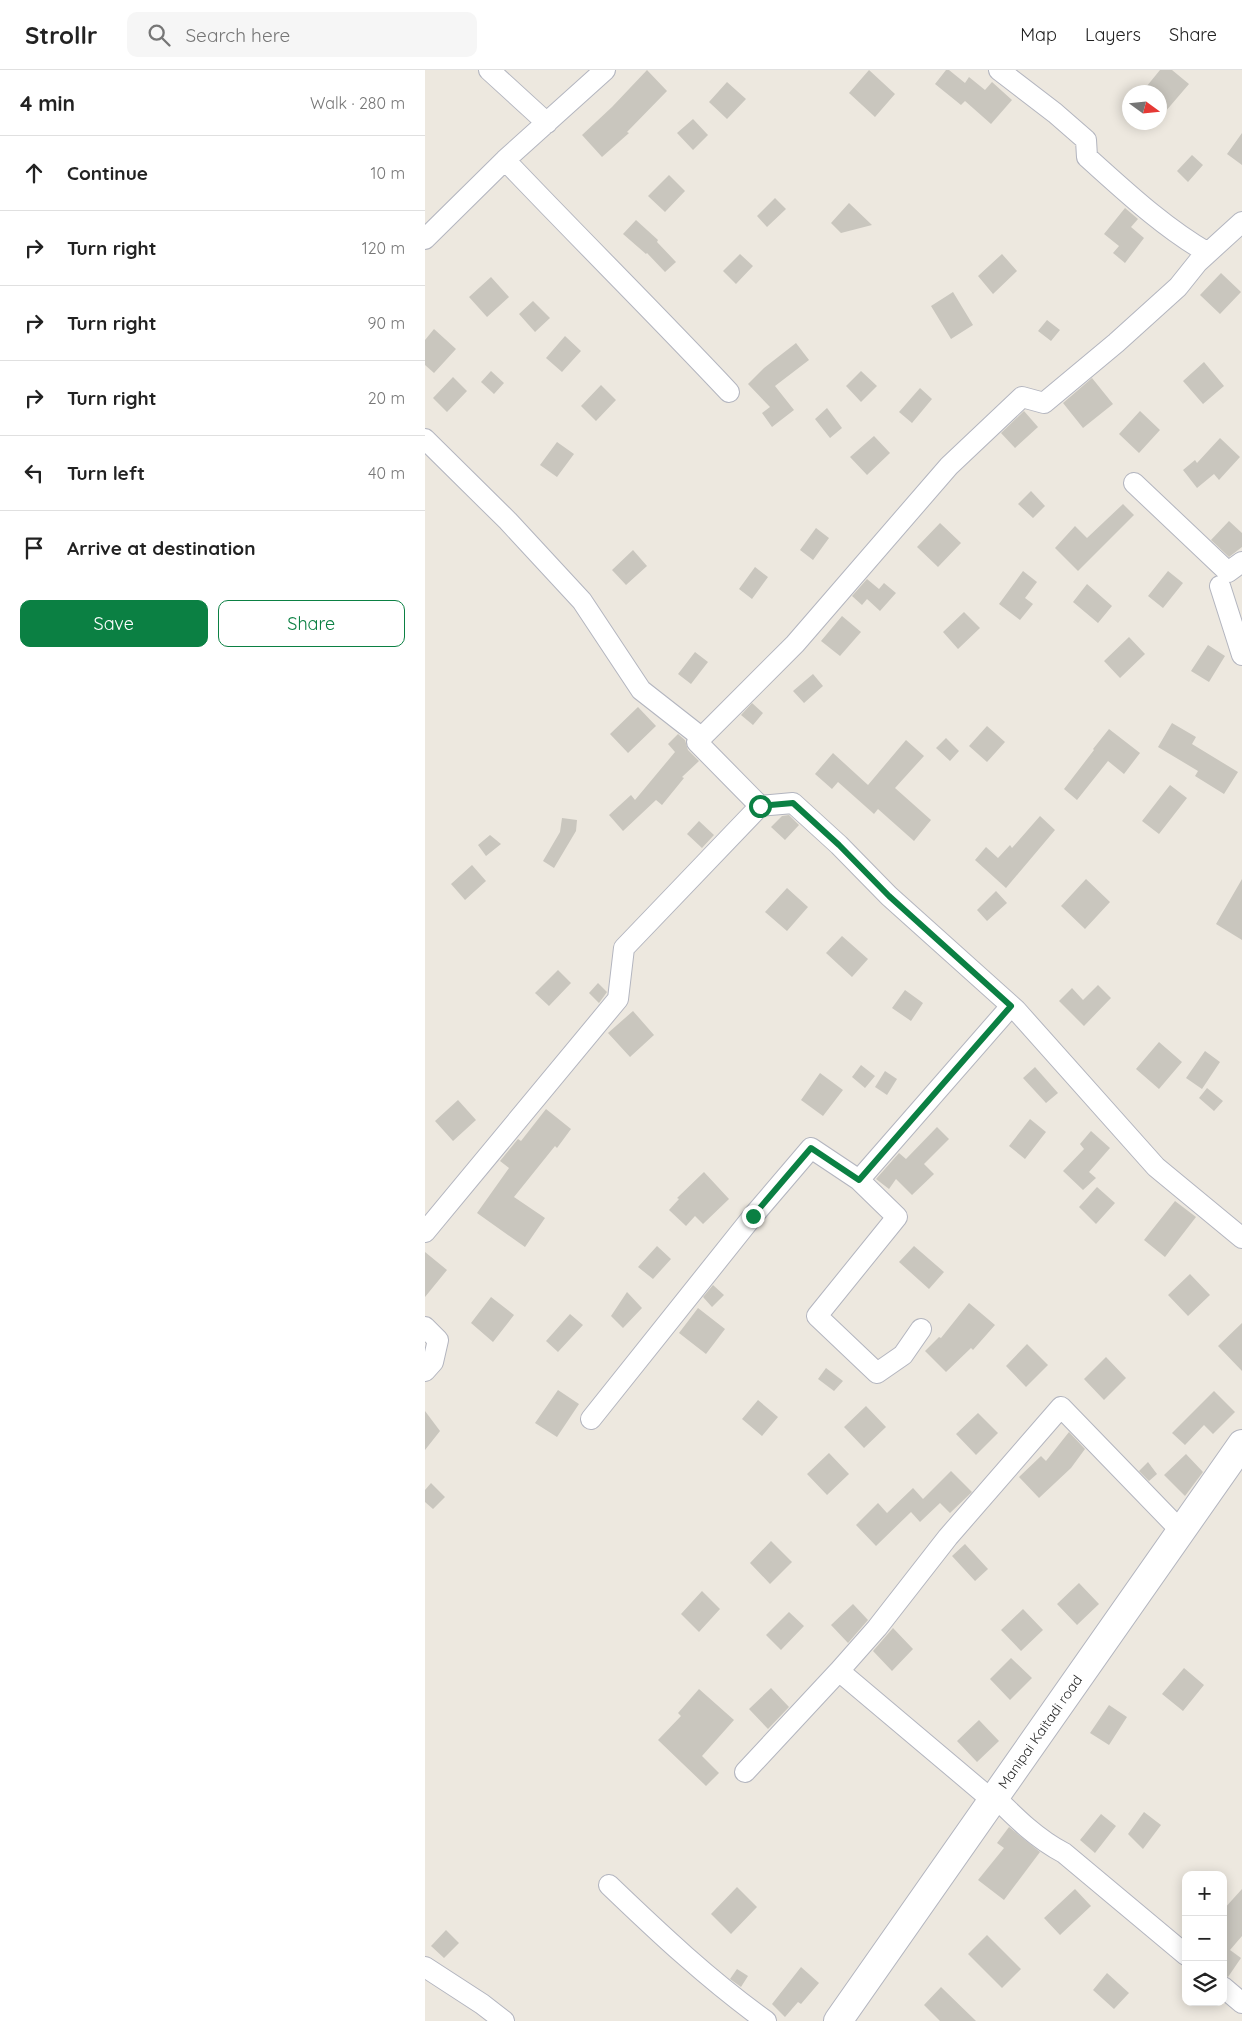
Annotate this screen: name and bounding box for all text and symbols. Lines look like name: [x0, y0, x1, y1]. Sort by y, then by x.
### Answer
search box: [127, 12, 477, 57]
text: Strollr: [25, 20, 97, 50]
icon: search: [145, 21, 173, 49]
text: Search here: [185, 23, 290, 47]
text: Map: [1020, 23, 1057, 46]
text: Layers: [1085, 23, 1141, 46]
text: Share: [1169, 23, 1217, 46]
north arrow: [1122, 85, 1167, 130]
text: 4 min: [20, 90, 75, 116]
text: Walk · 280 m: [310, 93, 405, 113]
icon: ahead: [20, 159, 48, 187]
text: Continue: [67, 161, 148, 185]
text: 10 m: [371, 163, 405, 183]
icon: right: [20, 234, 48, 262]
text: Turn right: [67, 236, 156, 260]
text: 120 m: [362, 238, 405, 258]
icon: right: [20, 309, 48, 337]
text: Turn right: [67, 311, 156, 335]
text: 90 m: [368, 313, 405, 333]
icon: right: [20, 384, 48, 412]
text: Turn right: [67, 386, 156, 410]
text: 20 m: [368, 388, 405, 408]
icon: left: [20, 459, 48, 487]
text: Turn left: [67, 461, 145, 485]
text: 40 m: [368, 463, 405, 483]
icon: arrive: [20, 534, 48, 562]
text: Arrive at destination: [67, 536, 256, 560]
button: Save: [20, 600, 208, 647]
button: Share: [218, 600, 405, 647]
route start: [749, 795, 772, 818]
route end: [742, 1205, 765, 1228]
street label: Manipai Kaitadi road: [994, 1672, 1086, 1792]
map controls: [1182, 1871, 1227, 2006]
button: +: [1182, 1871, 1227, 1916]
button: −: [1182, 1916, 1227, 1961]
button: layers: [1182, 1961, 1227, 2006]

